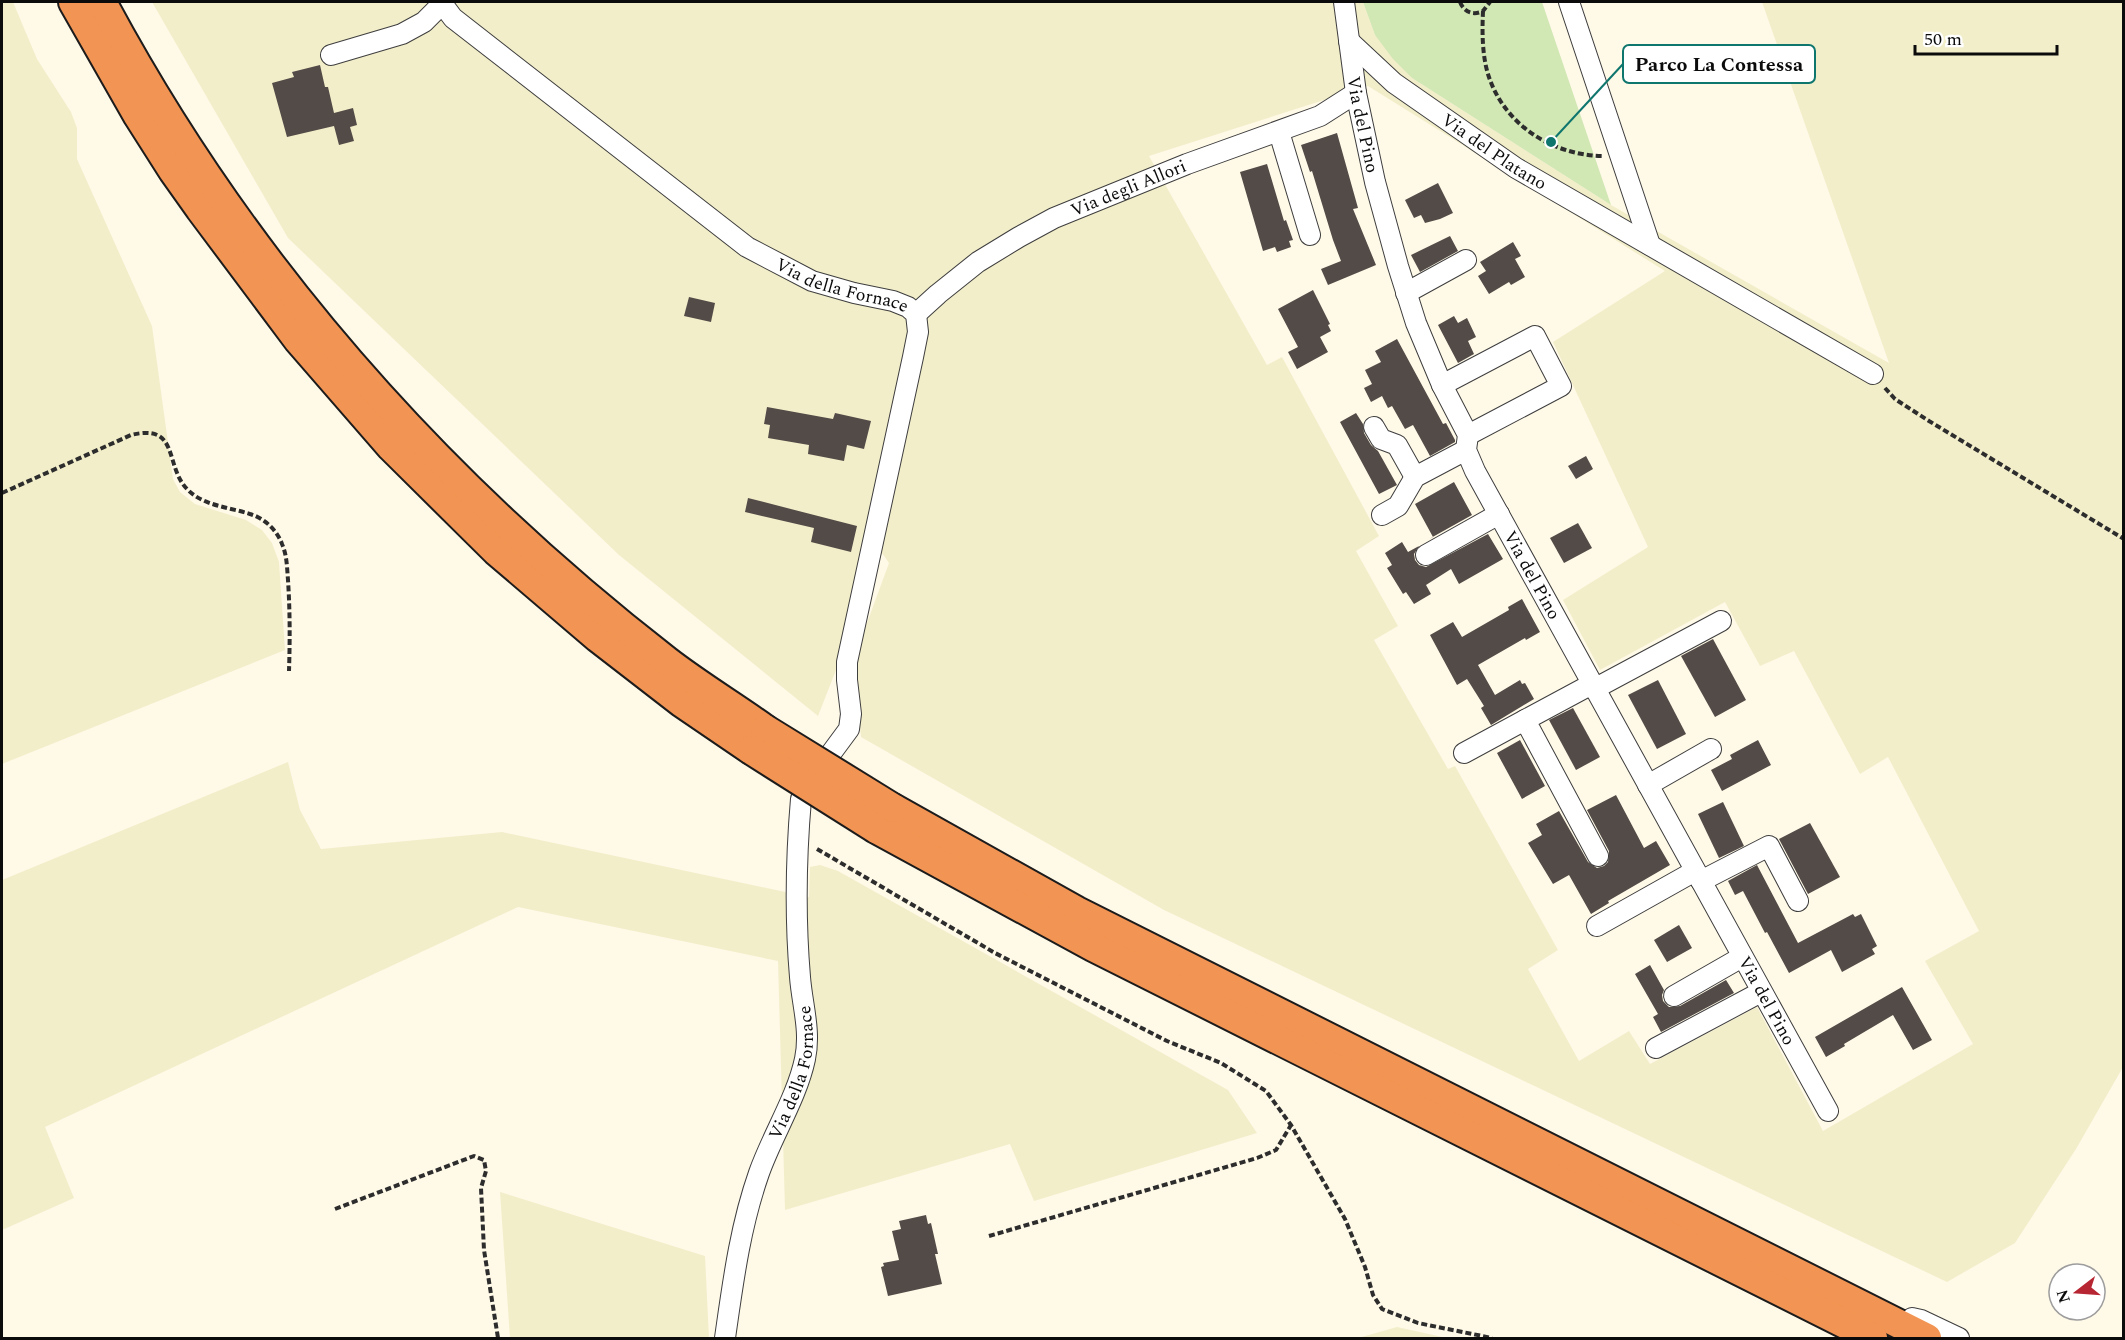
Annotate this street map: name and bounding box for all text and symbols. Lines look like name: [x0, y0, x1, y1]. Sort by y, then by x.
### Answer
scale bar: [1915, 18, 2058, 56]
text: 50 m: [1924, 26, 1962, 53]
callout: Parco La Contessa: [1623, 45, 1815, 83]
text: Parco La Contessa: [1635, 50, 1804, 80]
street label: Via del Pino: [1340, 75, 1386, 175]
street label: Via del Platano: [1436, 107, 1552, 197]
street label: Via degli Allori: [1067, 153, 1190, 224]
street label: Via della Fornace: [771, 251, 913, 320]
street label: Via del Pino: [1496, 526, 1567, 625]
street label: Via del Pino: [1731, 951, 1802, 1050]
street label: Via della Fornace: [762, 1004, 821, 1144]
north arrow: [2047, 1262, 2107, 1322]
text: N: [2050, 1286, 2077, 1306]

